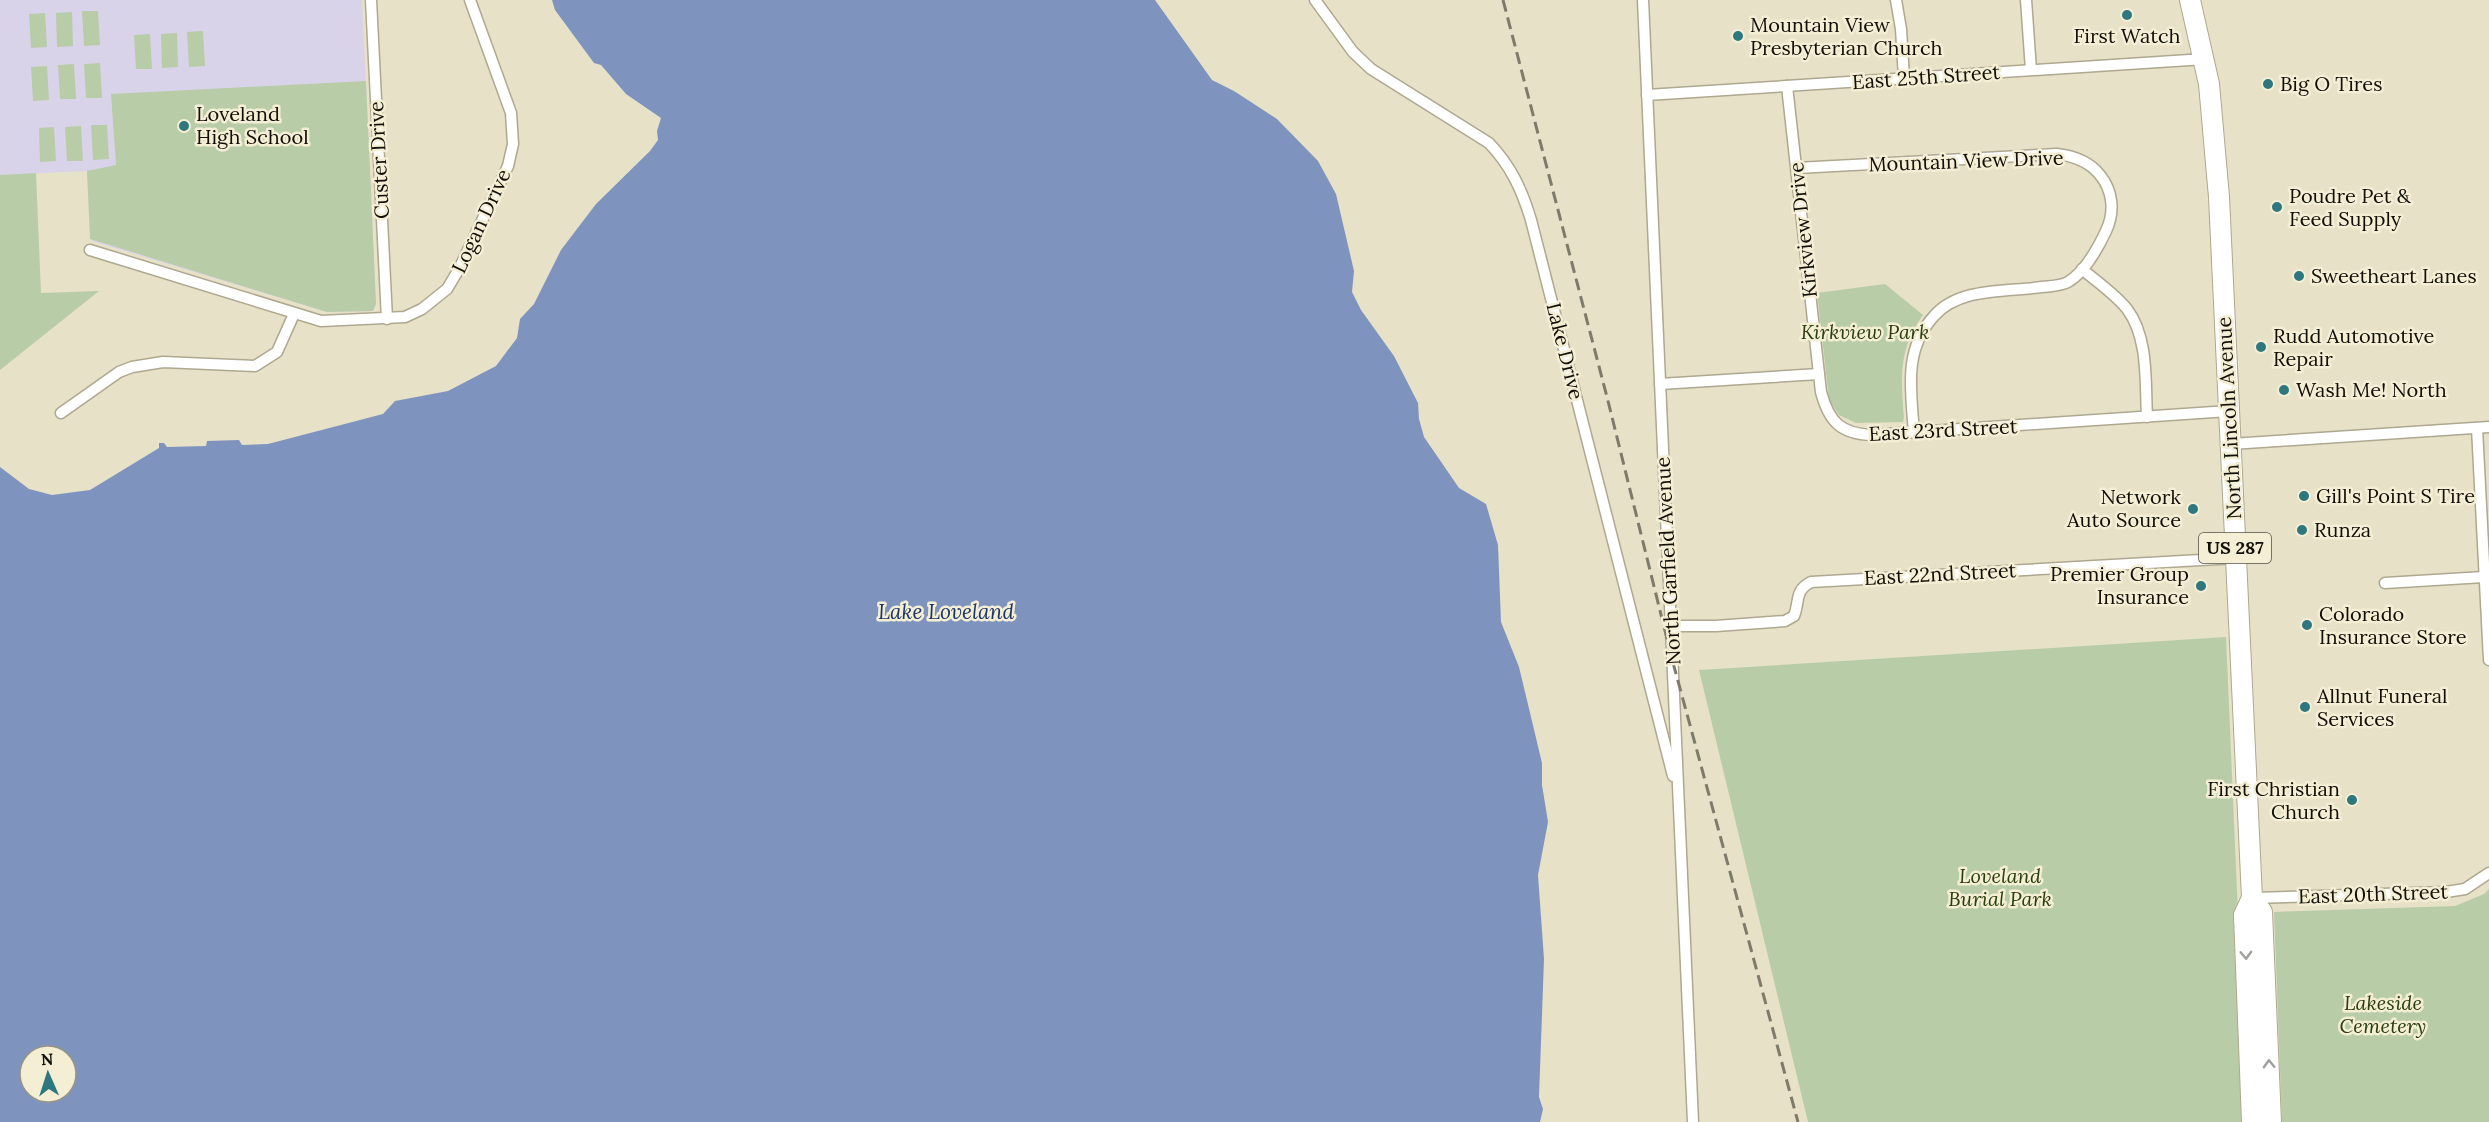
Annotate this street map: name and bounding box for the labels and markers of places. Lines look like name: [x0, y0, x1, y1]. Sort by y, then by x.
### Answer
marker: First Watch: [2120, 8, 2134, 22]
place label: Mountain View Presbyterian Church: [1750, 12, 1943, 60]
place label: First Watch: [2073, 23, 2181, 48]
marker: Mountain View Presbyterian Church: [1731, 29, 1745, 43]
place label: Big O Tires: [2280, 71, 2382, 96]
marker: Big O Tires: [2261, 77, 2275, 91]
place label: Loveland High School: [196, 101, 309, 149]
marker: Loveland High School: [177, 119, 191, 133]
place label: Poudre Pet & Feed Supply: [2289, 183, 2412, 231]
marker: Poudre Pet & Feed Supply: [2270, 200, 2284, 214]
place label: Sweetheart Lanes: [2311, 263, 2477, 288]
marker: Sweetheart Lanes: [2292, 269, 2306, 283]
place label: Rudd Automotive Repair: [2273, 323, 2435, 371]
marker: Rudd Automotive Repair: [2254, 340, 2268, 354]
place label: Wash Me! North: [2296, 377, 2447, 402]
marker: Wash Me! North: [2277, 383, 2291, 397]
place label: Gill's Point S Tire: [2316, 483, 2475, 508]
place label: Network Auto Source: [2066, 484, 2181, 532]
marker: Gill's Point S Tire: [2297, 489, 2311, 503]
marker: Network Auto Source: [2186, 502, 2200, 516]
place label: Runza: [2314, 517, 2371, 542]
marker: Runza: [2295, 523, 2309, 537]
place label: Premier Group Insurance: [2050, 561, 2189, 609]
marker: Premier Group Insurance: [2194, 579, 2208, 593]
place label: Colorado Insurance Store: [2319, 601, 2467, 649]
marker: Colorado Insurance Store: [2300, 618, 2314, 632]
place label: Allnut Funeral Services: [2316, 683, 2447, 731]
marker: Allnut Funeral Services: [2298, 700, 2312, 714]
place label: First Christian Church: [2207, 776, 2340, 824]
marker: First Christian Church: [2345, 793, 2359, 807]

